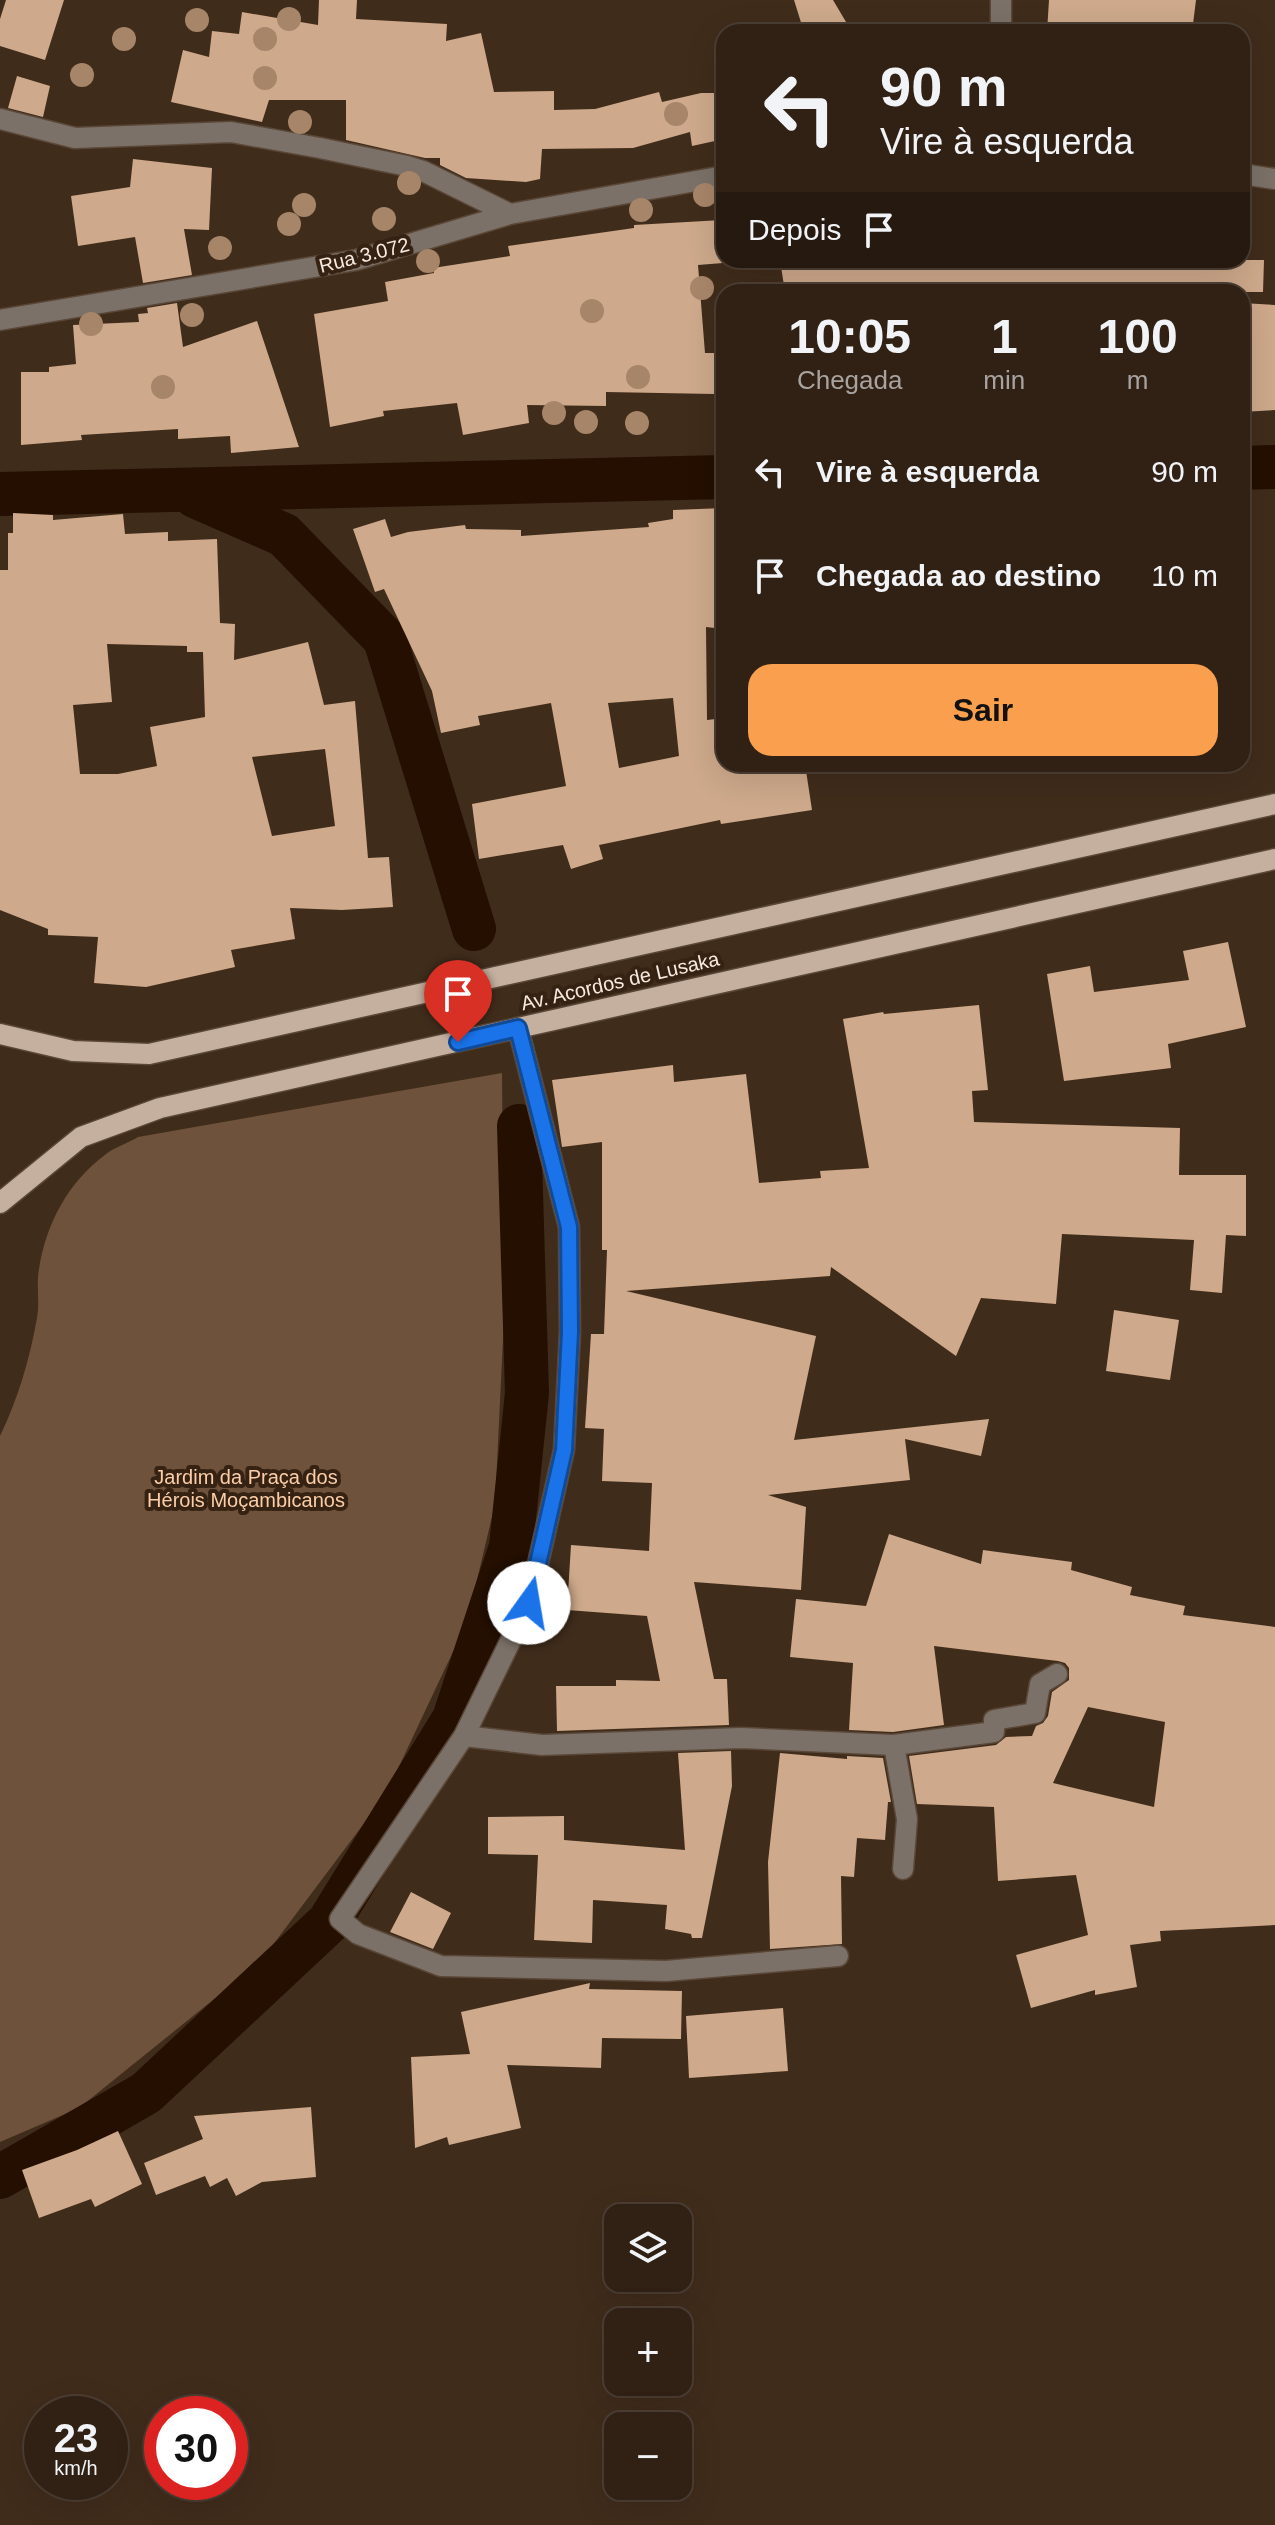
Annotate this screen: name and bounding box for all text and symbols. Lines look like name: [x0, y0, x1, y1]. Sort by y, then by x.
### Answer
text: 90 m: [880, 55, 1008, 118]
icon: left: [748, 56, 852, 160]
text: Vire à esquerda: [880, 121, 1134, 162]
icon: arrive: [857, 208, 901, 252]
text: Depois: [748, 213, 841, 246]
street label: Rua 3.072: [317, 233, 411, 277]
text: 10:05: [788, 310, 911, 363]
text: 1: [991, 310, 1018, 363]
text: 100: [1098, 310, 1178, 363]
text: Chegada: [797, 365, 902, 395]
text: min: [983, 365, 1025, 395]
text: m: [1127, 365, 1148, 395]
icon: left: [748, 450, 792, 494]
text: Vire à esquerda: [816, 455, 1039, 488]
text: 90 m: [1151, 455, 1218, 488]
icon: arrive: [748, 554, 792, 598]
text: Chegada ao destino: [816, 559, 1101, 592]
text: 10 m: [1151, 559, 1218, 592]
button: Sair: [748, 664, 1218, 756]
street label: Av. Acordos de Lusaka: [519, 947, 722, 1015]
pin: [424, 960, 492, 1042]
icon: arrive: [436, 972, 480, 1016]
park label: Jardim da Praça dos Hérois Moçambicanos: [147, 1466, 345, 1511]
position arrow: [487, 1561, 571, 1645]
map controls: [604, 2204, 692, 2500]
button: layers: [604, 2204, 692, 2292]
button: +: [604, 2308, 692, 2396]
speed limit sign: 30: [144, 2396, 248, 2500]
button: −: [604, 2412, 692, 2500]
text: 23: [54, 2416, 98, 2460]
text: km/h: [54, 2457, 98, 2479]

